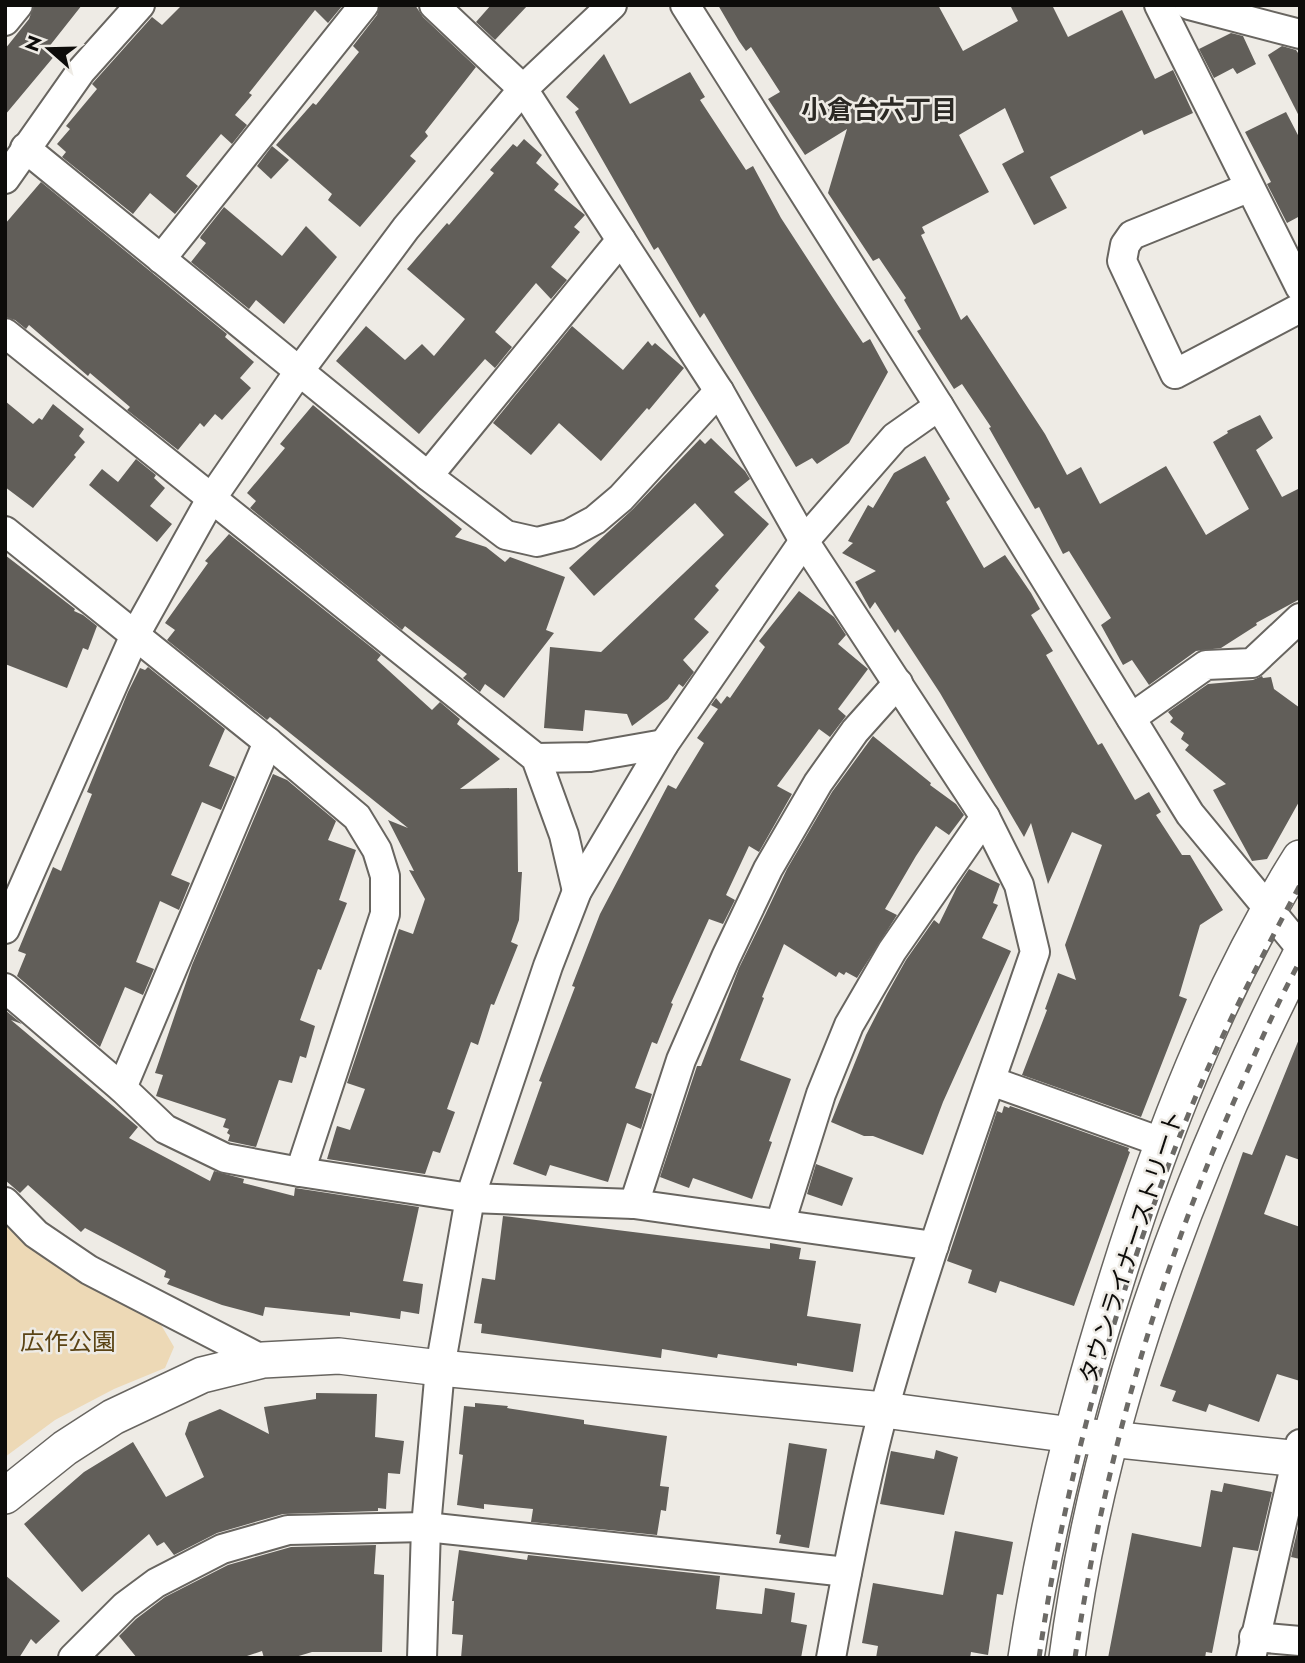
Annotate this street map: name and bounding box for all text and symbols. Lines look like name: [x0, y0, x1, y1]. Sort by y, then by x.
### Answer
north arrow: [14, 14, 84, 84]
text: N: [18, 32, 49, 55]
district label: 小倉台六丁目: [801, 91, 957, 129]
street label: タウンライナーストリート: [1070, 1105, 1192, 1389]
park label: 広作公園: [20, 1324, 116, 1359]

